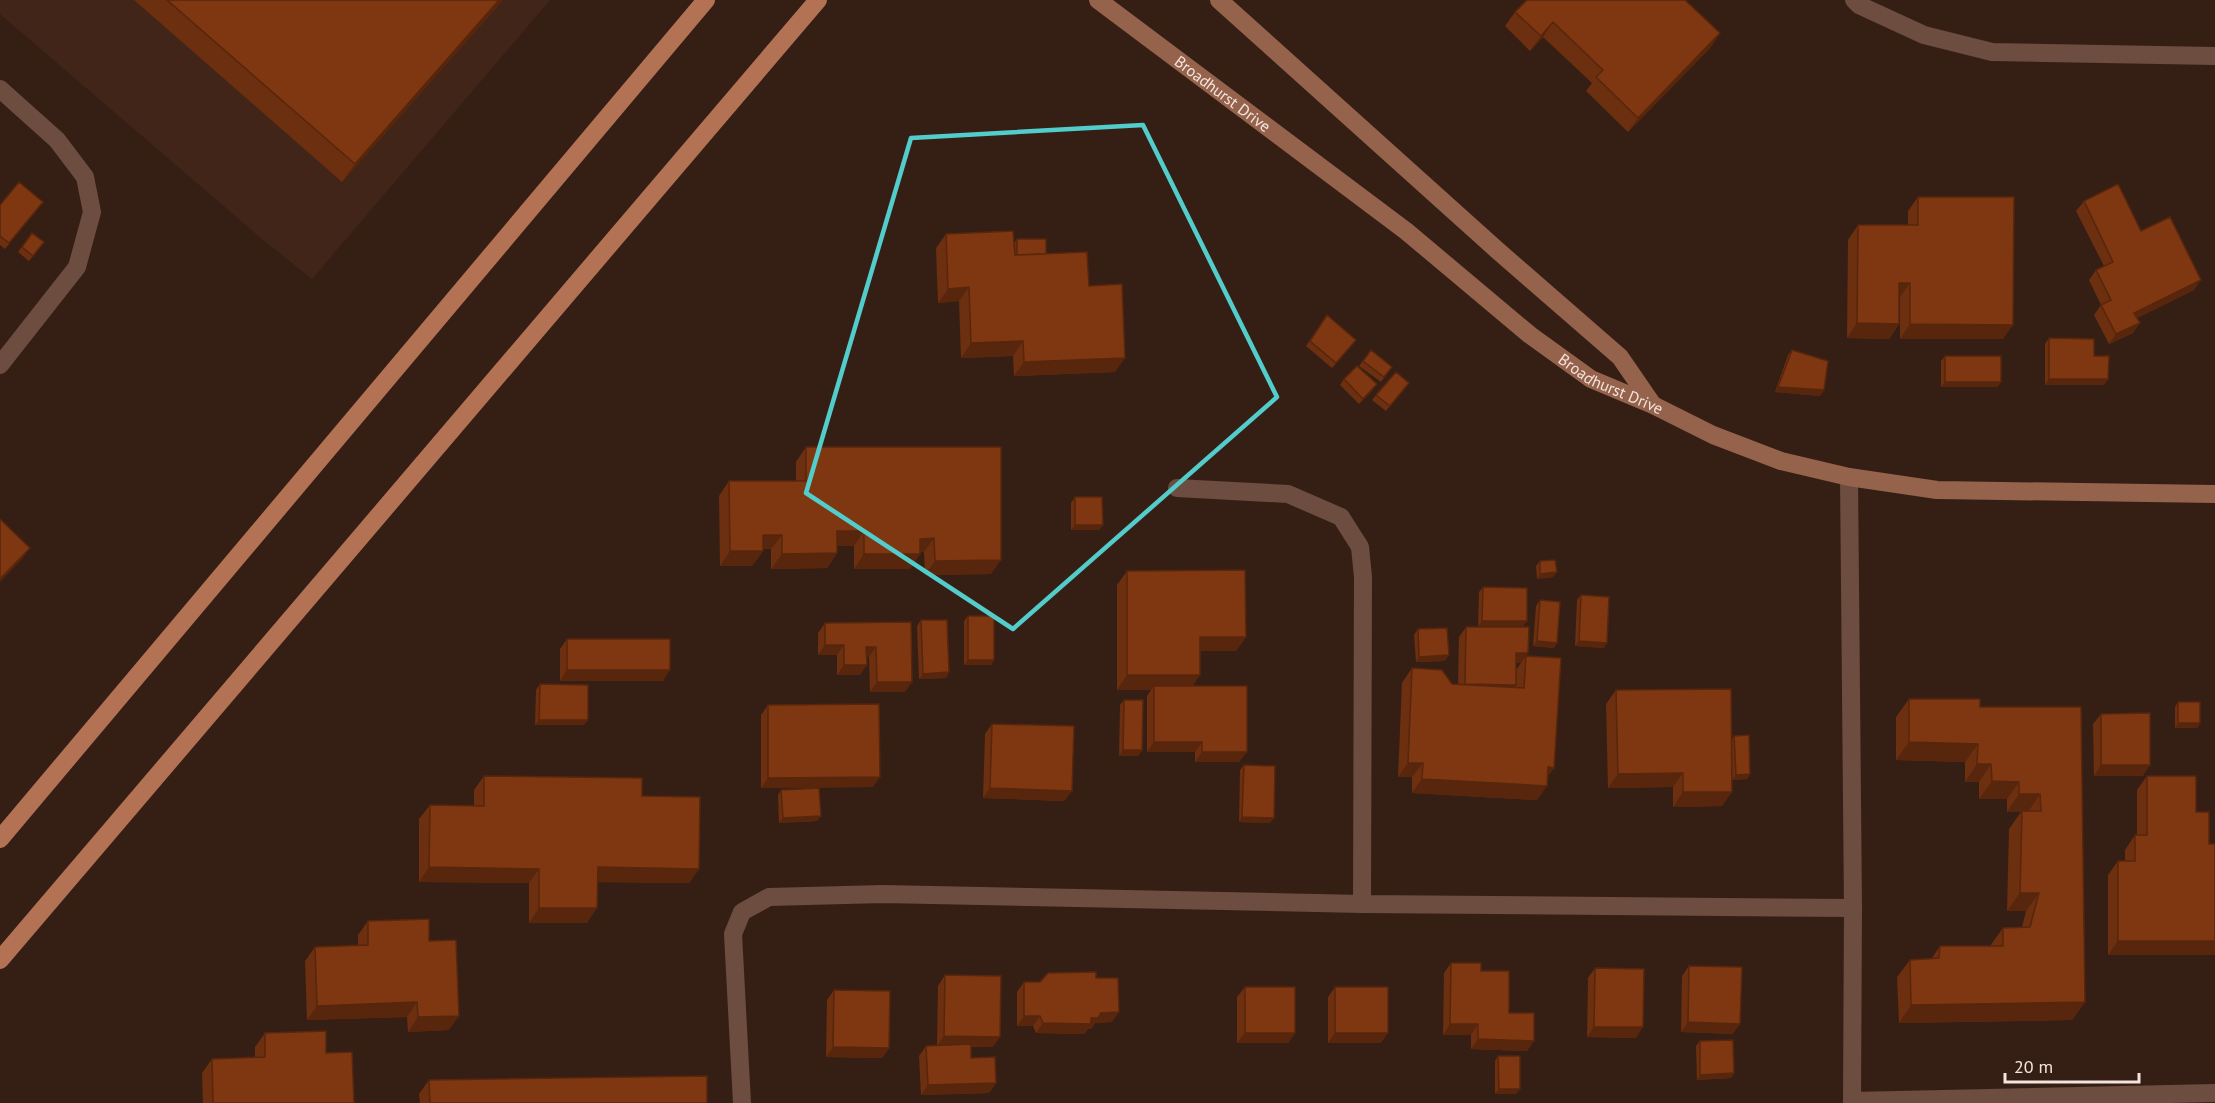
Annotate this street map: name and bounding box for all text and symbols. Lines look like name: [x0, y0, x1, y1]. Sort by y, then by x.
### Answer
street label: Broadhurst Drive: [1171, 51, 1275, 136]
street label: Broadhurst Drive: [1555, 349, 1667, 419]
scale bar: [2005, 1046, 2138, 1084]
text: 20 m: [2014, 1055, 2053, 1078]

